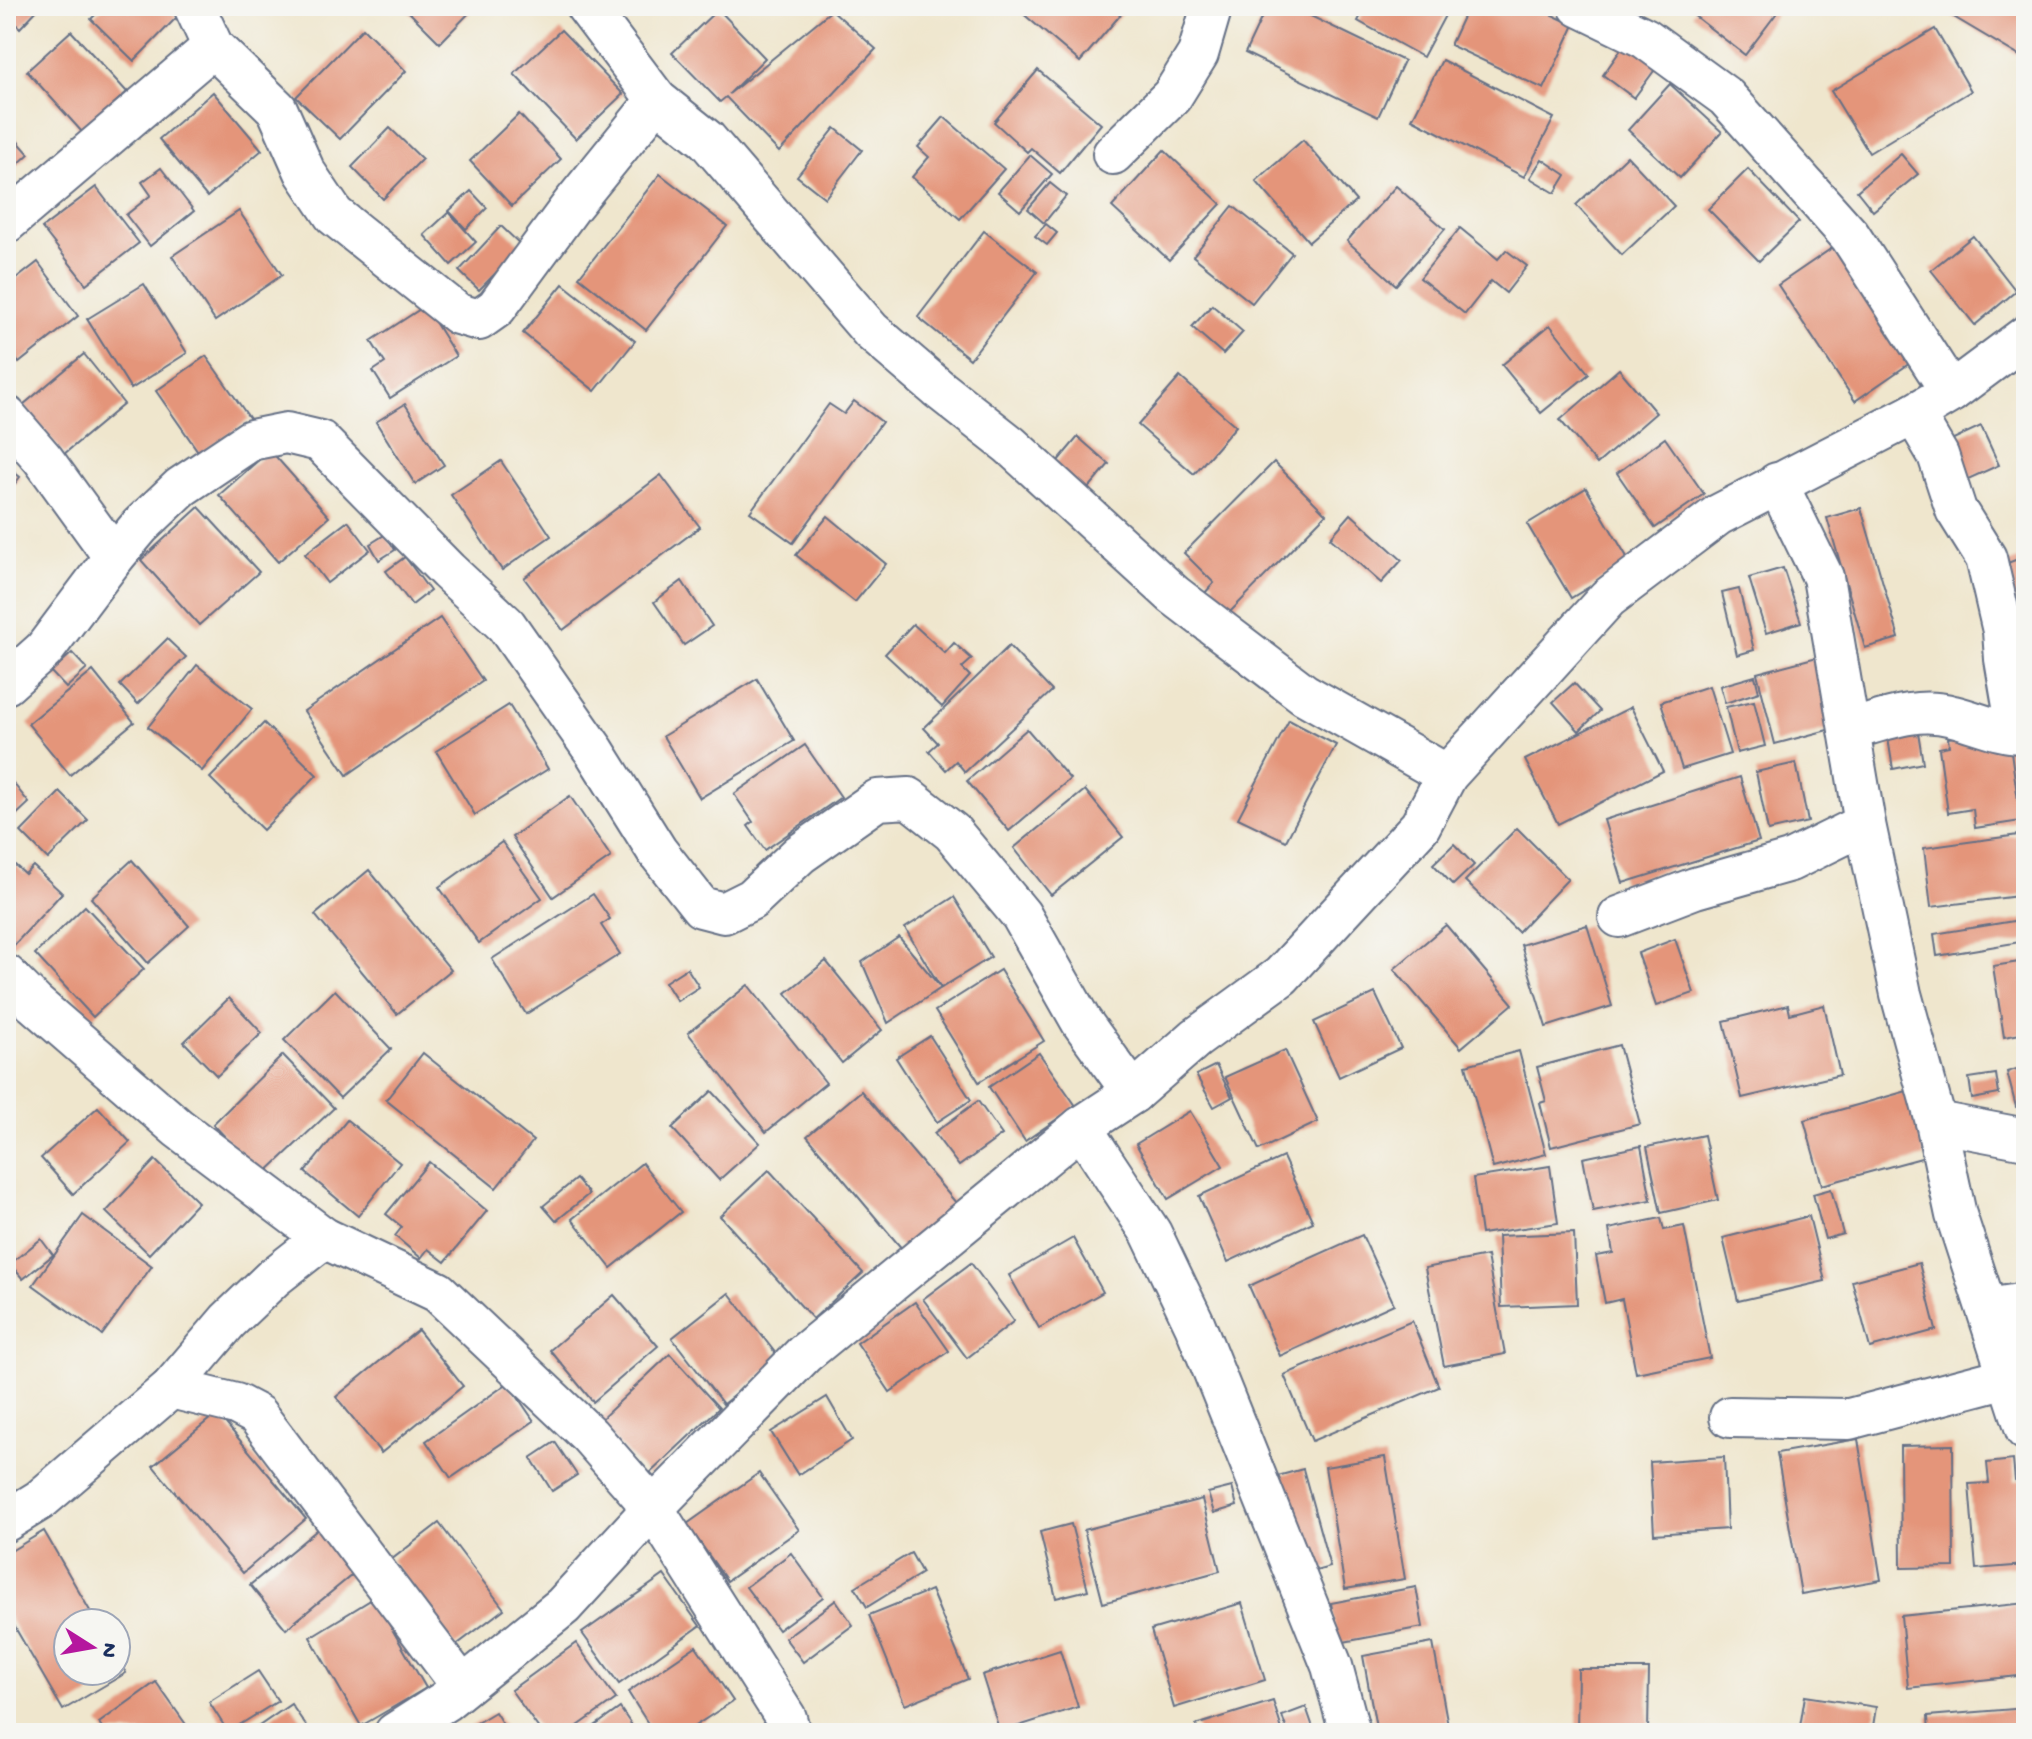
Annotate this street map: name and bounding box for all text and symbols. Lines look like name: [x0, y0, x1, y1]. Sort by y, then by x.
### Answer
north arrow: [52, 1607, 132, 1687]
text: N: [94, 1641, 122, 1660]

